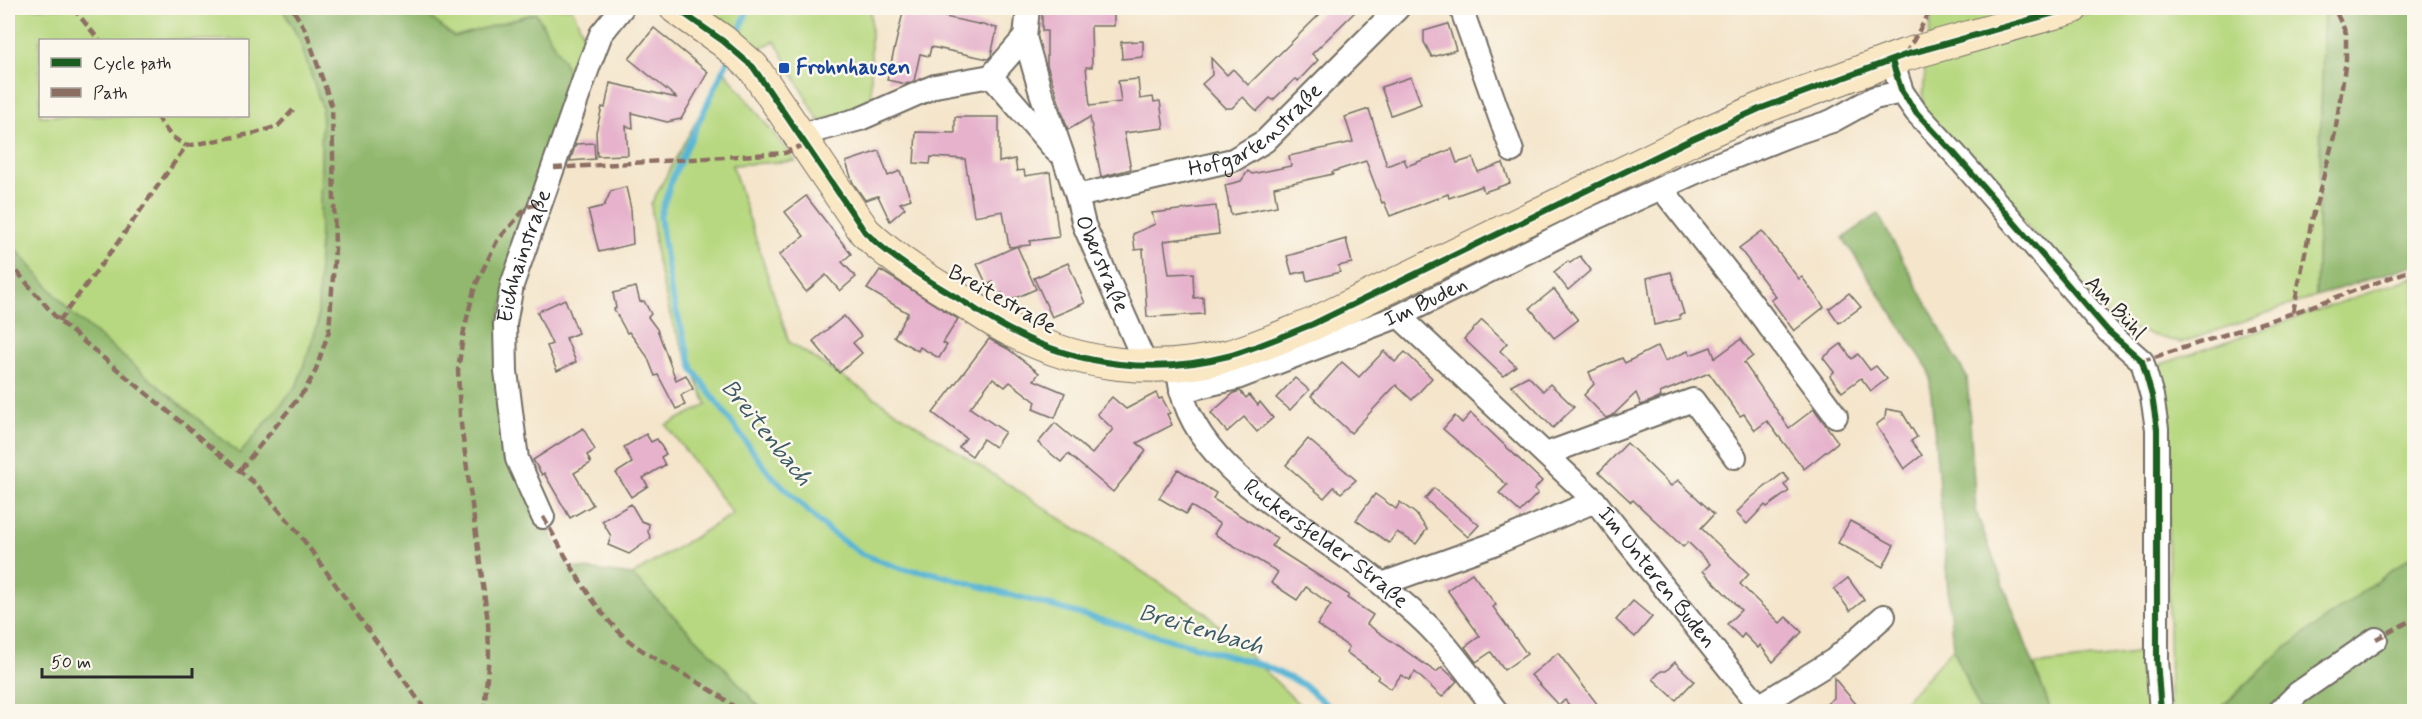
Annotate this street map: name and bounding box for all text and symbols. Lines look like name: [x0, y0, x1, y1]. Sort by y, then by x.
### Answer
legend: [39, 39, 249, 117]
text: Cycle path: [93, 52, 171, 76]
place label: Frohnhausen: [796, 54, 910, 82]
marker: Frohnhausen: [777, 61, 791, 75]
street label: Hofgartenstraße: [1185, 77, 1329, 184]
text: Path: [93, 82, 128, 106]
street label: Eichhainstraße: [492, 186, 558, 325]
street label: Oberstraße: [1068, 213, 1135, 318]
street label: Breitestraße: [943, 259, 1061, 341]
street label: Im Buden: [1380, 270, 1472, 334]
street label: Am Bühl: [2078, 270, 2152, 346]
water label: Breitenbach: [714, 373, 818, 493]
street label: Ruckersfelder Straße: [1237, 473, 1414, 615]
street label: Im Unteren Buden: [1591, 501, 1722, 655]
water label: Breitenbach: [1135, 597, 1267, 663]
scale bar: [42, 641, 192, 679]
text: 50 m: [51, 651, 91, 675]

